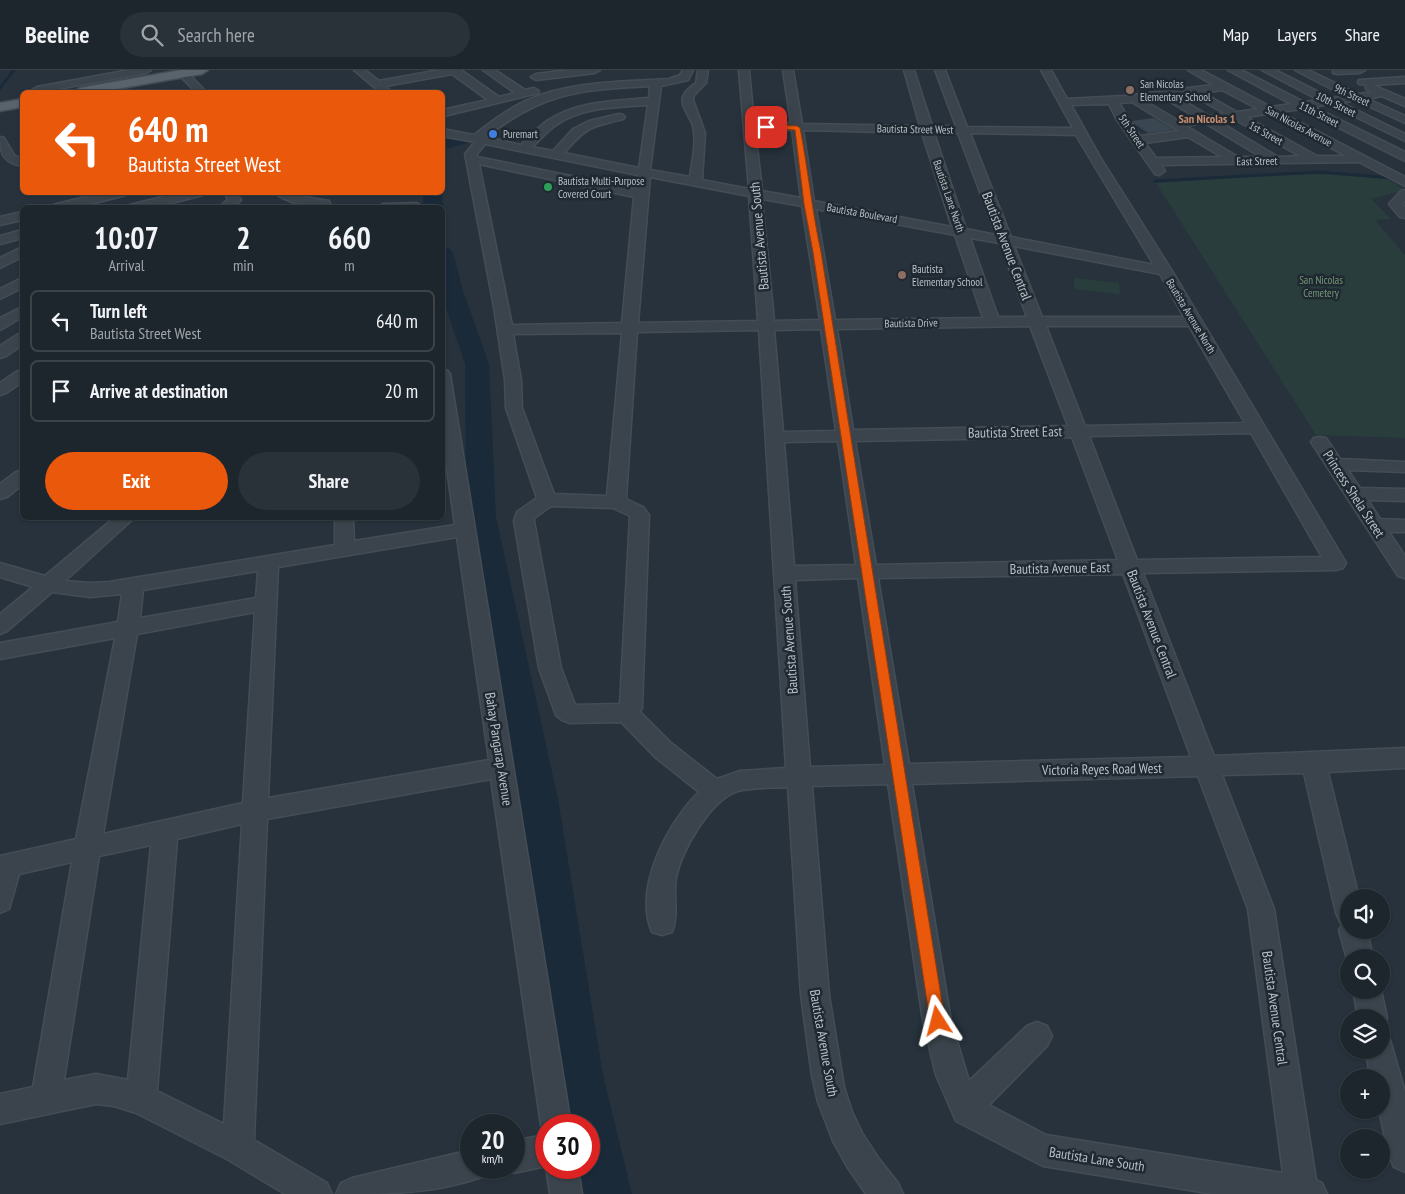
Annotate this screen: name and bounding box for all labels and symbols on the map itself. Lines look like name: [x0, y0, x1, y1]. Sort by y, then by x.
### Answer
place label: San Nicolas Elementary School: [1140, 77, 1211, 104]
street label: 9th Street: [1332, 81, 1372, 109]
marker: San Nicolas Elementary School: [1124, 84, 1136, 96]
street label: 10th Street: [1314, 88, 1358, 120]
street label: 11th Street: [1297, 98, 1341, 130]
street label: San Nicolas Avenue: [1263, 103, 1335, 150]
pin: [745, 106, 787, 148]
street label: 5th Street: [1116, 111, 1148, 151]
district label: San Nicolas 1: [1179, 111, 1236, 126]
street label: 1st Street: [1247, 118, 1285, 148]
street label: Bautista Street West: [877, 121, 953, 137]
place label: Puremart: [503, 127, 538, 141]
marker: Puremart: [487, 128, 499, 140]
street label: East Street: [1236, 154, 1278, 168]
street label: Bautista Lane North: [930, 158, 968, 234]
place label: Bautista Multi-Purpose Covered Court: [558, 174, 645, 201]
marker: Bautista Multi-Purpose Covered Court: [542, 181, 554, 193]
street label: Bautista Avenue South: [745, 181, 773, 291]
street label: Bautista Avenue Central: [978, 189, 1036, 303]
street label: Bautista Boulevard: [826, 200, 899, 226]
place label: Bautista Elementary School: [912, 262, 983, 289]
marker: Bautista Elementary School: [896, 269, 908, 281]
park label: San Nicolas Cemetery: [1299, 273, 1343, 300]
street label: Bautista Avenue North: [1163, 276, 1219, 356]
street label: Bautista Drive: [884, 316, 938, 330]
street label: Bautista Street East: [968, 422, 1063, 442]
street label: Princess Shela Street: [1319, 447, 1389, 541]
street label: Bautista Avenue East: [1010, 558, 1111, 578]
street label: Bautista Avenue Central: [1123, 567, 1181, 681]
street label: Bautista Avenue South: [776, 585, 802, 695]
street label: Bahay Pangarap Avenue: [481, 691, 517, 807]
street label: Victoria Reyes Road West: [1041, 759, 1162, 779]
street label: Bautista Avenue Central: [1258, 950, 1292, 1067]
street label: Bautista Avenue South: [806, 988, 842, 1098]
position arrow: [911, 994, 963, 1046]
speed limit sign: 30: [535, 1114, 600, 1179]
street label: Bautista Lane South: [1048, 1143, 1146, 1175]

